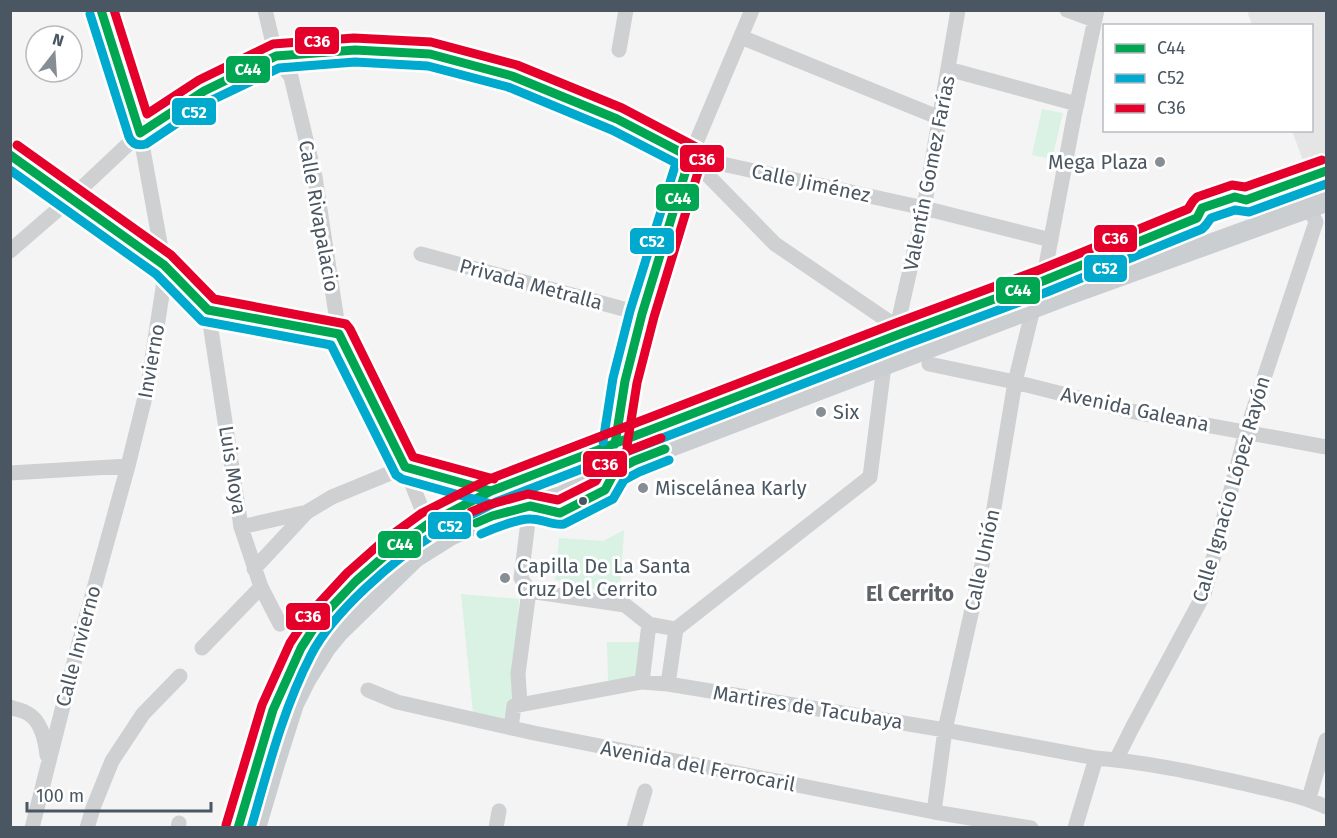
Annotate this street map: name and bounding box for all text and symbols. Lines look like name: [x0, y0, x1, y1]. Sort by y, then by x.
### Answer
north arrow: [24, 24, 84, 84]
legend: [1103, 24, 1313, 132]
line badge: C36: [294, 26, 340, 55]
text: N: [50, 29, 66, 51]
text: C36: [304, 32, 330, 51]
text: C44: [1157, 37, 1186, 59]
line badge: C44: [225, 55, 271, 84]
text: C44: [235, 60, 261, 79]
text: C52: [1157, 67, 1185, 89]
street label: Valentín Gomez Farías: [898, 73, 960, 273]
line badge: C52: [171, 97, 217, 126]
text: C36: [1157, 97, 1186, 119]
text: C52: [181, 103, 207, 122]
street label: Calle Rivapalacio: [294, 138, 344, 294]
line badge: C36: [679, 144, 725, 173]
text: C36: [689, 150, 715, 169]
place label: Mega Plaza: [1048, 150, 1148, 174]
marker: Mega Plaza: [1153, 155, 1167, 169]
street label: Calle Jiménez: [750, 159, 873, 207]
line badge: C44: [655, 183, 700, 212]
text: C44: [665, 189, 691, 208]
line badge: C36: [1093, 224, 1138, 253]
line badge: C52: [629, 227, 675, 255]
text: C36: [1102, 229, 1128, 248]
text: C52: [639, 232, 665, 251]
street label: Privada Metralla: [457, 253, 605, 315]
line badge: C52: [1083, 254, 1128, 283]
text: C52: [1092, 259, 1118, 278]
line badge: C44: [995, 276, 1041, 305]
text: C44: [1005, 281, 1031, 300]
street label: Invierno: [133, 322, 169, 400]
street label: Calle Ignacio López Rayón: [1187, 373, 1275, 605]
street label: Avenida Galeana: [1059, 382, 1211, 436]
place label: Six: [833, 400, 860, 424]
marker: Six: [814, 405, 828, 419]
street label: Luis Moya: [214, 424, 252, 516]
line badge: C36: [582, 450, 628, 478]
text: C36: [592, 455, 618, 474]
place label: Miscelánea Karly: [655, 476, 807, 500]
marker: Miscelánea Karly: [636, 481, 650, 495]
unlabelled marker: [577, 495, 589, 507]
street label: Calle Unión: [960, 507, 1004, 613]
line badge: C52: [427, 511, 472, 540]
text: C52: [437, 517, 463, 536]
line badge: C44: [377, 530, 422, 559]
text: C44: [387, 535, 413, 554]
place label: Capilla De La Santa Cruz Del Cerrito: [517, 554, 691, 601]
marker: Capilla De La Santa Cruz Del Cerrito: [498, 571, 512, 585]
district label: El Cerrito: [866, 581, 954, 607]
street label: Calle Invierno: [50, 583, 106, 709]
line badge: C36: [285, 602, 331, 631]
text: C36: [295, 607, 321, 626]
street label: Martires de Tacubaya: [711, 680, 905, 734]
street label: Avenida del Ferrocaril: [599, 735, 797, 797]
scale bar: [27, 775, 212, 813]
text: 100 m: [36, 785, 84, 807]

